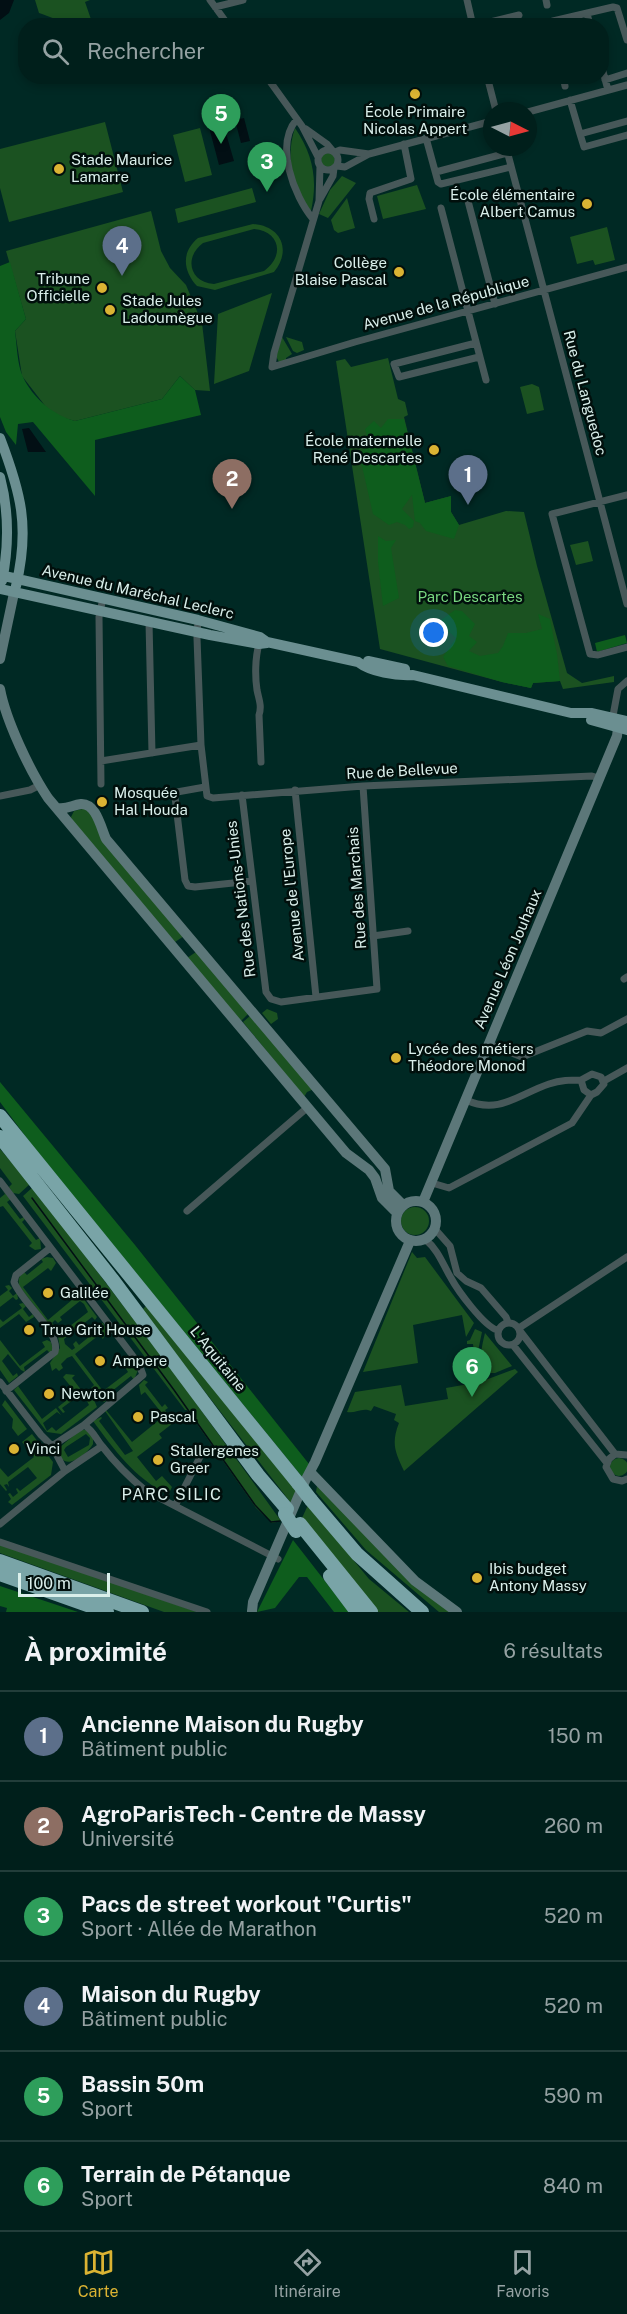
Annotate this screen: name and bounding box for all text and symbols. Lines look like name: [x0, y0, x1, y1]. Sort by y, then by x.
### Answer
search box: [18, 18, 609, 84]
icon: search: [39, 35, 72, 68]
text: Rechercher: [87, 38, 205, 64]
marker: École Primaire Nicolas Appert: [408, 87, 422, 101]
pin: 5: [202, 94, 240, 144]
north arrow: [483, 102, 537, 156]
place label: École Primaire Nicolas Appert: [363, 103, 467, 137]
pin: 3: [248, 142, 286, 192]
place label: Stade Maurice Lamarre: [71, 151, 172, 185]
marker: Stade Maurice Lamarre: [52, 162, 66, 176]
place label: École élémentaire Albert Camus: [450, 186, 575, 220]
marker: École élémentaire Albert Camus: [580, 197, 594, 211]
pin: 4: [102, 226, 142, 276]
place label: Collège Blaise Pascal: [295, 254, 387, 288]
marker: Collège Blaise Pascal: [392, 265, 406, 279]
place label: Tribune Officielle: [27, 270, 90, 304]
street label: Avenue de la République: [361, 272, 531, 333]
marker: Tribune Officielle: [95, 281, 109, 295]
place label: Stade Jules Ladoumègue: [122, 292, 213, 326]
marker: Stade Jules Ladoumègue: [103, 303, 117, 317]
street label: Rue du Languedoc: [561, 328, 610, 457]
place label: École maternelle René Descartes: [305, 432, 422, 466]
marker: École maternelle René Descartes: [427, 443, 441, 457]
pin: 1: [448, 456, 488, 505]
pin: 2: [212, 460, 252, 509]
street label: Avenue du Maréchal Leclerc: [40, 561, 236, 622]
park label: Parc Descartes: [417, 588, 523, 605]
your location: [419, 618, 448, 647]
street label: Rue de Bellevue: [346, 759, 458, 782]
place label: Mosquée Hal Houda: [114, 784, 188, 818]
marker: Mosquée Hal Houda: [95, 795, 109, 809]
street label: Rue des Nations-Unies: [222, 820, 259, 978]
street label: Rue des Marchais: [344, 826, 369, 950]
street label: Avenue de l'Europe: [276, 828, 307, 962]
street label: Avenue Léon Jouhaux: [470, 886, 545, 1031]
place label: Lycée des métiers Théodore Monod: [408, 1040, 534, 1074]
marker: Lycée des métiers Théodore Monod: [389, 1051, 403, 1065]
place label: Galilée: [60, 1284, 109, 1301]
marker: Galilée: [41, 1286, 55, 1300]
place label: True Grit House: [41, 1321, 151, 1338]
marker: True Grit House: [22, 1323, 36, 1337]
street label: L'Aquitaine: [187, 1323, 250, 1395]
pin: 6: [452, 1348, 492, 1397]
place label: Ampere: [112, 1352, 167, 1369]
marker: Ampere: [93, 1354, 107, 1368]
place label: Newton: [61, 1385, 115, 1402]
marker: Newton: [42, 1387, 56, 1401]
place label: Pascal: [150, 1408, 196, 1425]
marker: Pascal: [131, 1410, 145, 1424]
place label: Vinci: [26, 1440, 60, 1457]
marker: Vinci: [7, 1442, 21, 1456]
place label: Stallergenes Greer: [170, 1442, 259, 1476]
marker: Stallergenes Greer: [151, 1453, 165, 1467]
district label: PARC SILIC: [121, 1485, 223, 1504]
place label: Ibis budget Antony Massy: [489, 1560, 587, 1594]
scale bar: [18, 1570, 110, 1598]
marker: Ibis budget Antony Massy: [470, 1571, 484, 1585]
text: 100 m: [27, 1574, 71, 1593]
text: À proximité: [24, 1636, 167, 1667]
text: 6 résultats: [503, 1639, 603, 1663]
text: Ancienne Maison du Rugby: [81, 1711, 364, 1737]
text: 1: [39, 1724, 48, 1748]
text: 150 m: [548, 1724, 603, 1748]
text: Bâtiment public: [81, 1737, 228, 1761]
text: AgroParisTech - Centre de Massy: [81, 1801, 426, 1827]
text: 2: [37, 1814, 50, 1838]
text: 260 m: [544, 1814, 603, 1838]
text: Université: [81, 1827, 174, 1851]
text: Pacs de street workout "Curtis": [81, 1891, 412, 1917]
text: 3: [37, 1904, 50, 1928]
text: 520 m: [544, 1904, 603, 1928]
text: Sport · Allée de Marathon: [81, 1917, 317, 1941]
text: Maison du Rugby: [81, 1981, 261, 2007]
text: 4: [37, 1994, 50, 2018]
text: 520 m: [544, 1994, 603, 2018]
text: Bâtiment public: [81, 2007, 228, 2031]
text: Bassin 50m: [81, 2071, 204, 2097]
text: 5: [37, 2084, 50, 2108]
text: 590 m: [543, 2084, 603, 2108]
text: Sport: [81, 2097, 133, 2121]
text: Terrain de Pétanque: [81, 2161, 291, 2187]
text: 6: [37, 2174, 50, 2198]
text: 840 m: [543, 2174, 603, 2198]
text: Sport: [81, 2187, 133, 2211]
tab: Carte: [78, 2246, 118, 2301]
tab: Itinéraire: [274, 2246, 341, 2301]
tab: Favoris: [496, 2246, 549, 2301]

